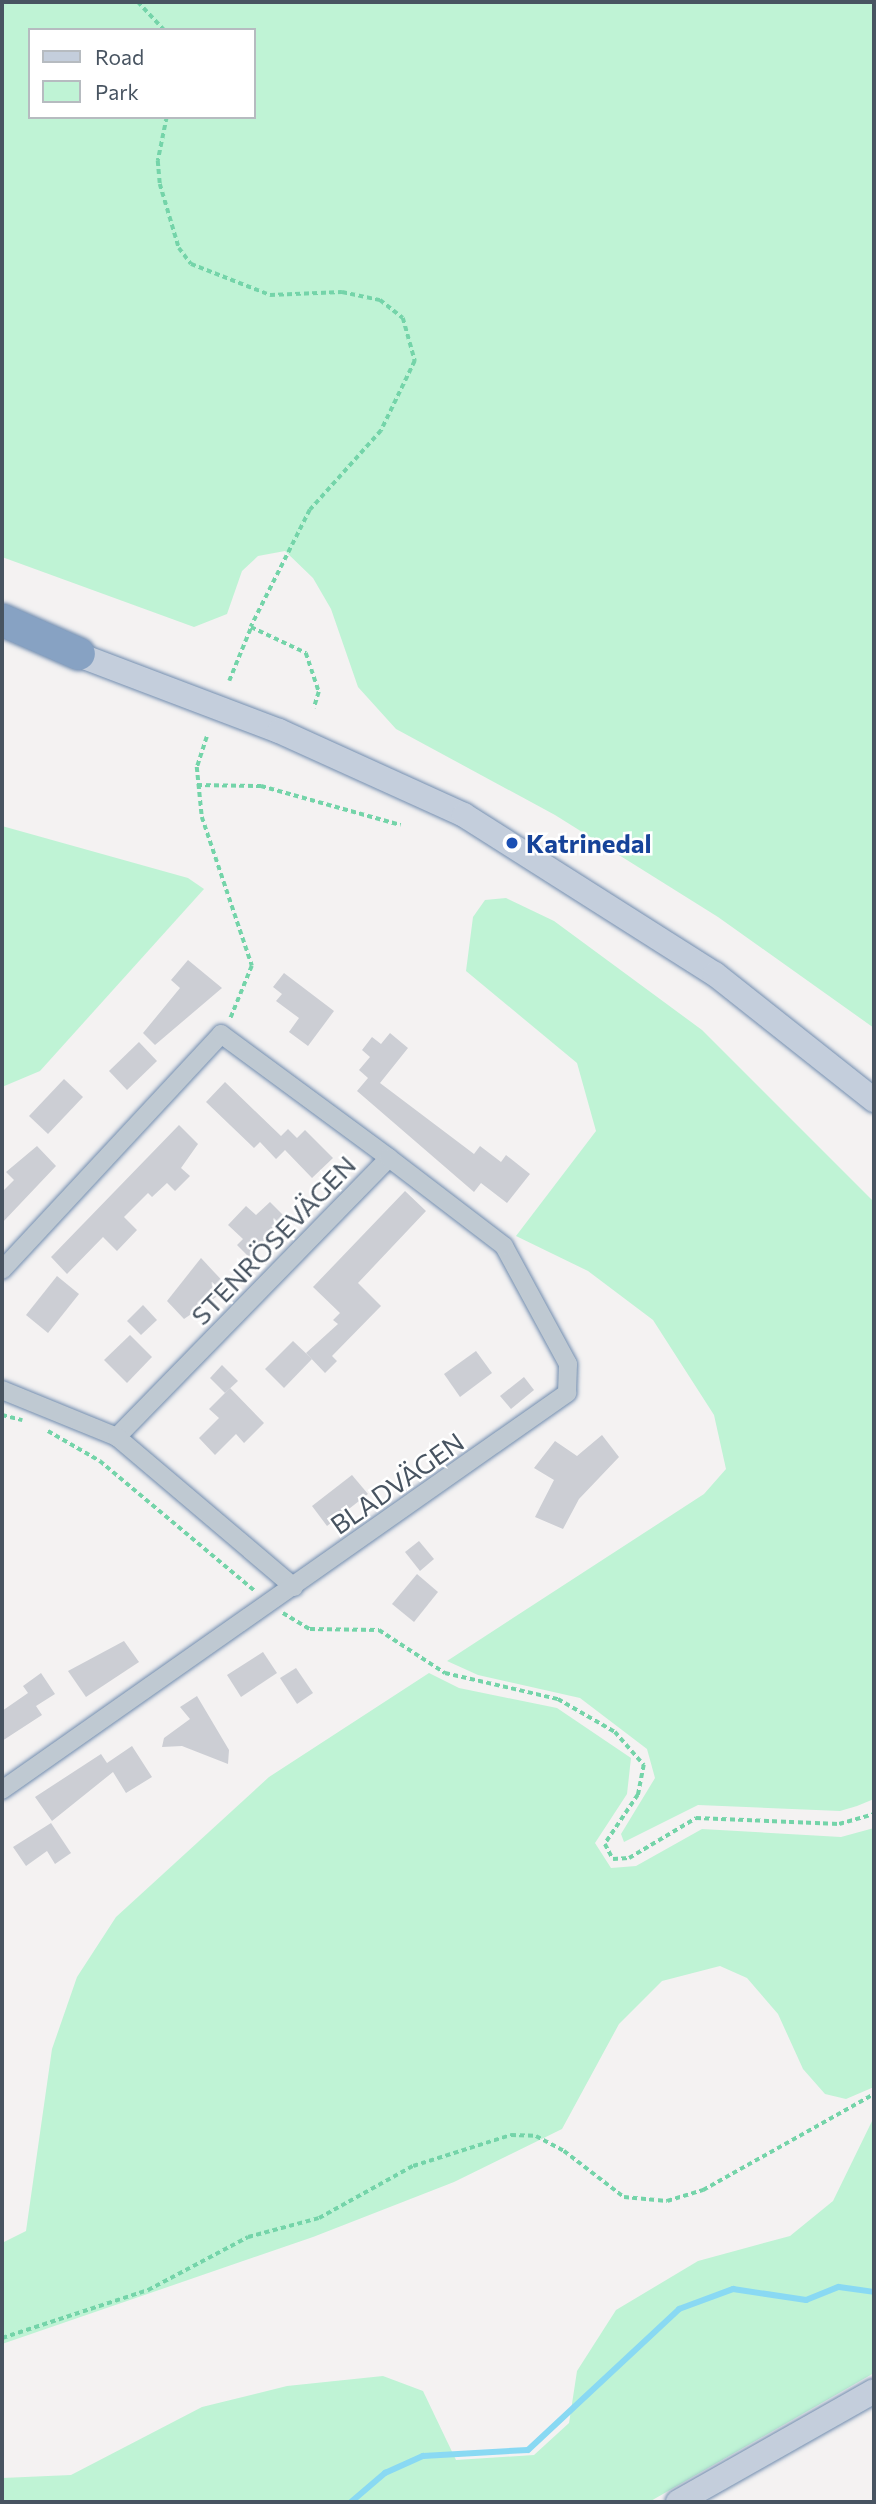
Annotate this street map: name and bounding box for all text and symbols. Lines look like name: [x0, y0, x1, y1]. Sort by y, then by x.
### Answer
legend: [28, 28, 256, 119]
text: Road: [95, 44, 144, 69]
text: Park: [95, 79, 139, 104]
place label: Katrinedal: [526, 827, 652, 859]
marker: Katrinedal: [504, 835, 520, 851]
street label: STENRÖSEVÄGEN: [184, 1149, 362, 1331]
street label: BLADVÄGEN: [324, 1426, 470, 1540]

